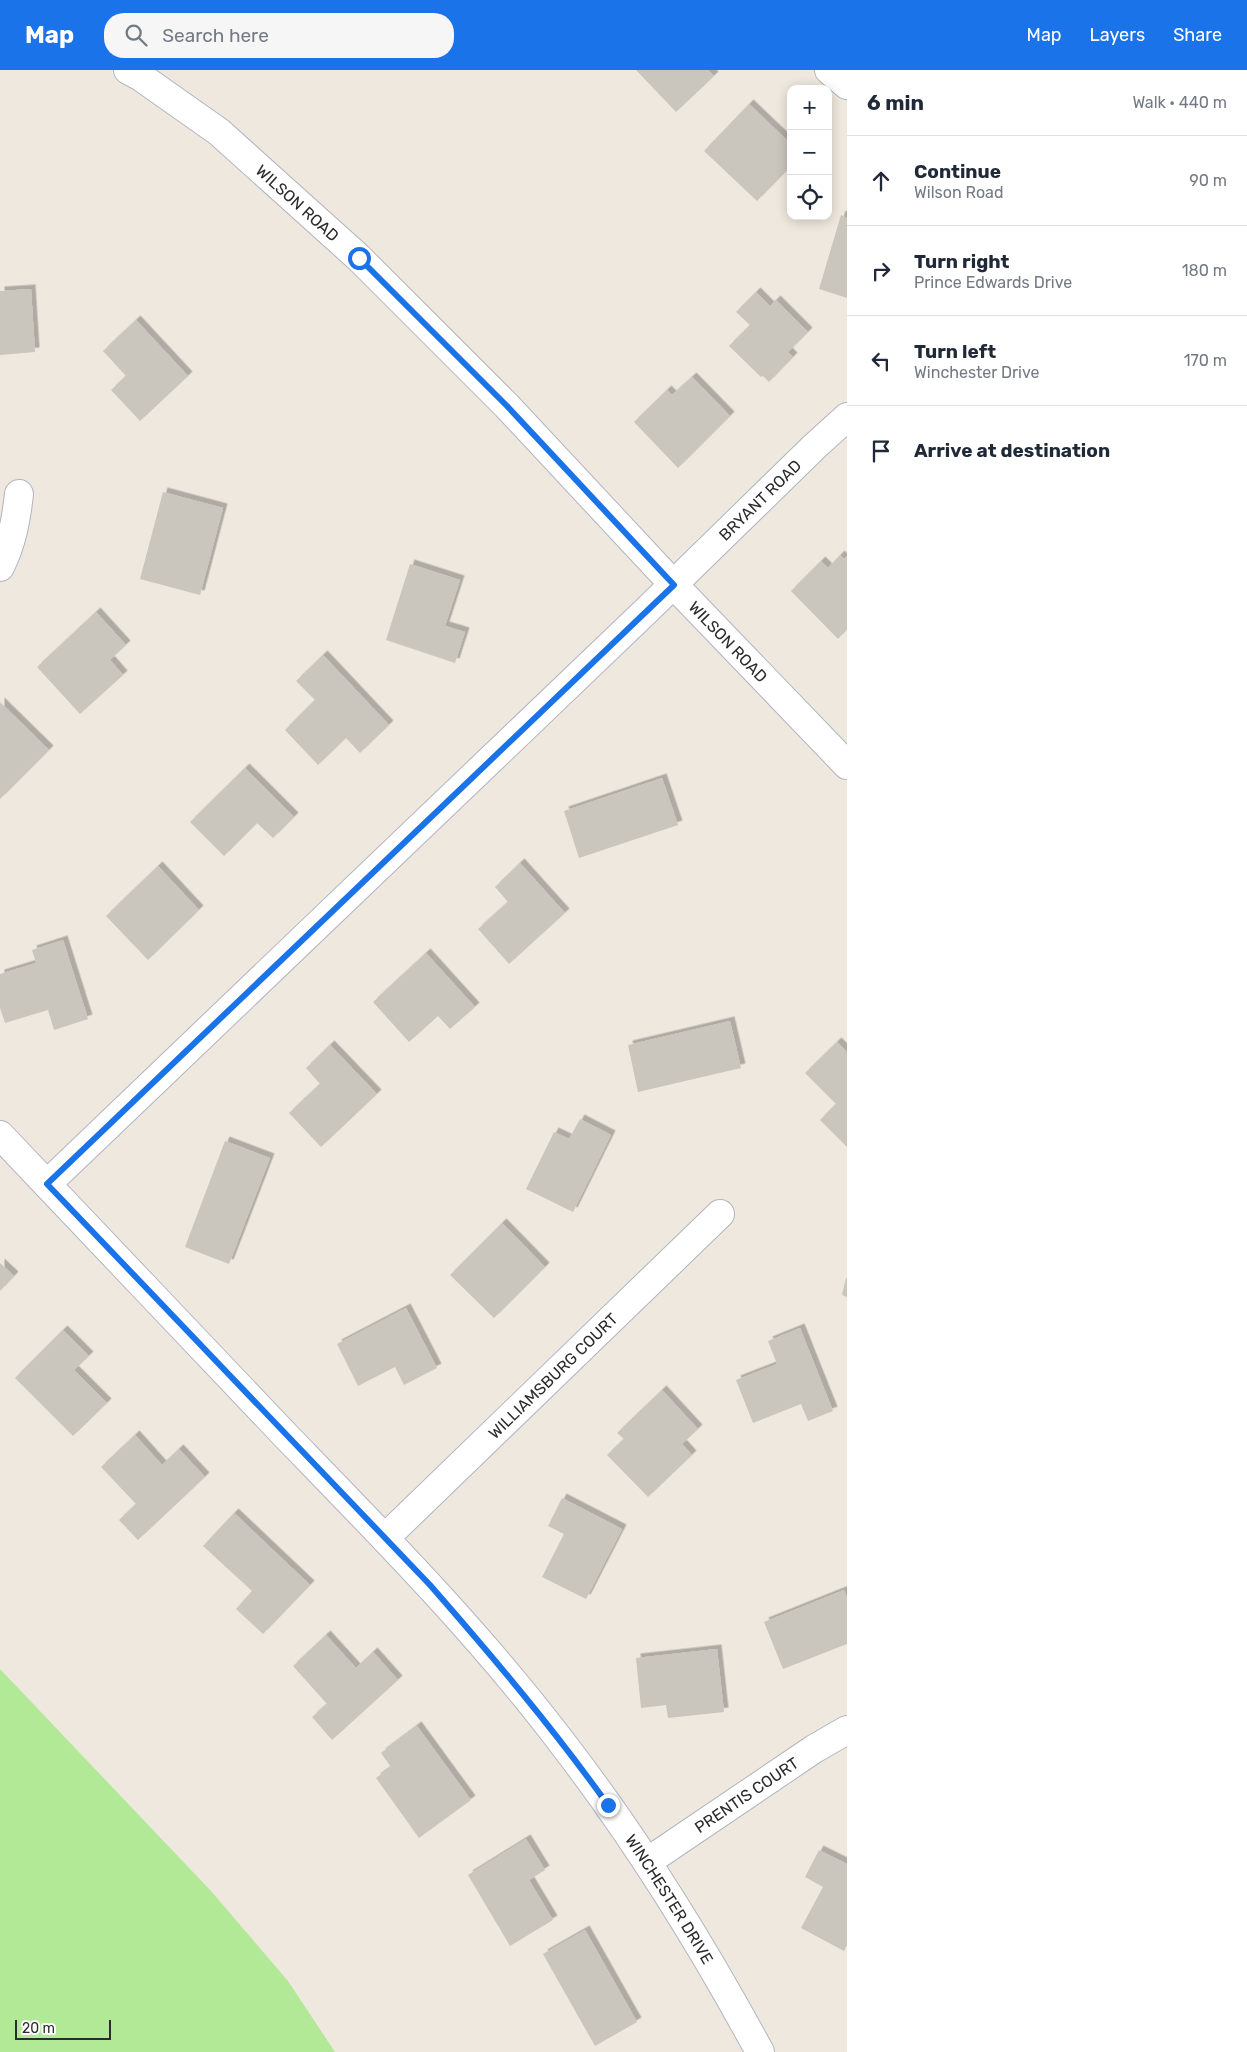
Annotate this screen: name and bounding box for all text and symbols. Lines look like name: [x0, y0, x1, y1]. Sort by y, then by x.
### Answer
search box: [104, 13, 454, 58]
text: Map: [25, 21, 74, 49]
icon: search: [122, 21, 150, 49]
text: Search here: [162, 24, 269, 47]
text: Map: [1027, 24, 1062, 46]
text: Layers: [1090, 24, 1145, 46]
text: Share: [1173, 24, 1222, 46]
map controls: [787, 85, 832, 220]
button: +: [787, 85, 832, 130]
text: 6 min: [867, 90, 924, 115]
text: Walk · 440 m: [1132, 93, 1227, 112]
button: −: [787, 130, 832, 175]
text: Continue: [914, 160, 1001, 183]
street label: WILSON ROAD: [252, 161, 343, 245]
icon: ahead: [867, 167, 895, 195]
text: 90 m: [1189, 171, 1227, 190]
button: locate: [787, 175, 832, 220]
text: Wilson Road: [914, 183, 1003, 202]
route start: [348, 247, 371, 270]
text: Turn right: [914, 250, 1009, 273]
icon: right: [867, 257, 895, 285]
text: 180 m: [1182, 261, 1227, 280]
text: Prince Edwards Drive: [914, 273, 1072, 292]
text: Turn left: [914, 340, 996, 363]
icon: left: [867, 347, 895, 375]
text: 170 m: [1184, 351, 1227, 370]
text: Winchester Drive: [914, 363, 1039, 382]
icon: arrive: [867, 437, 895, 465]
text: Arrive at destination: [914, 439, 1110, 462]
street label: BRYANT ROAD: [715, 456, 805, 545]
street label: WILSON ROAD: [685, 597, 771, 686]
street label: WILLIAMSBURG COURT: [484, 1309, 622, 1443]
street label: PRENTIS COURT: [691, 1753, 802, 1837]
route end: [597, 1794, 620, 1817]
street label: WINCHESTER DRIVE: [621, 1831, 717, 1967]
scale bar: [15, 2017, 111, 2040]
text: 20 m: [22, 2020, 55, 2037]

